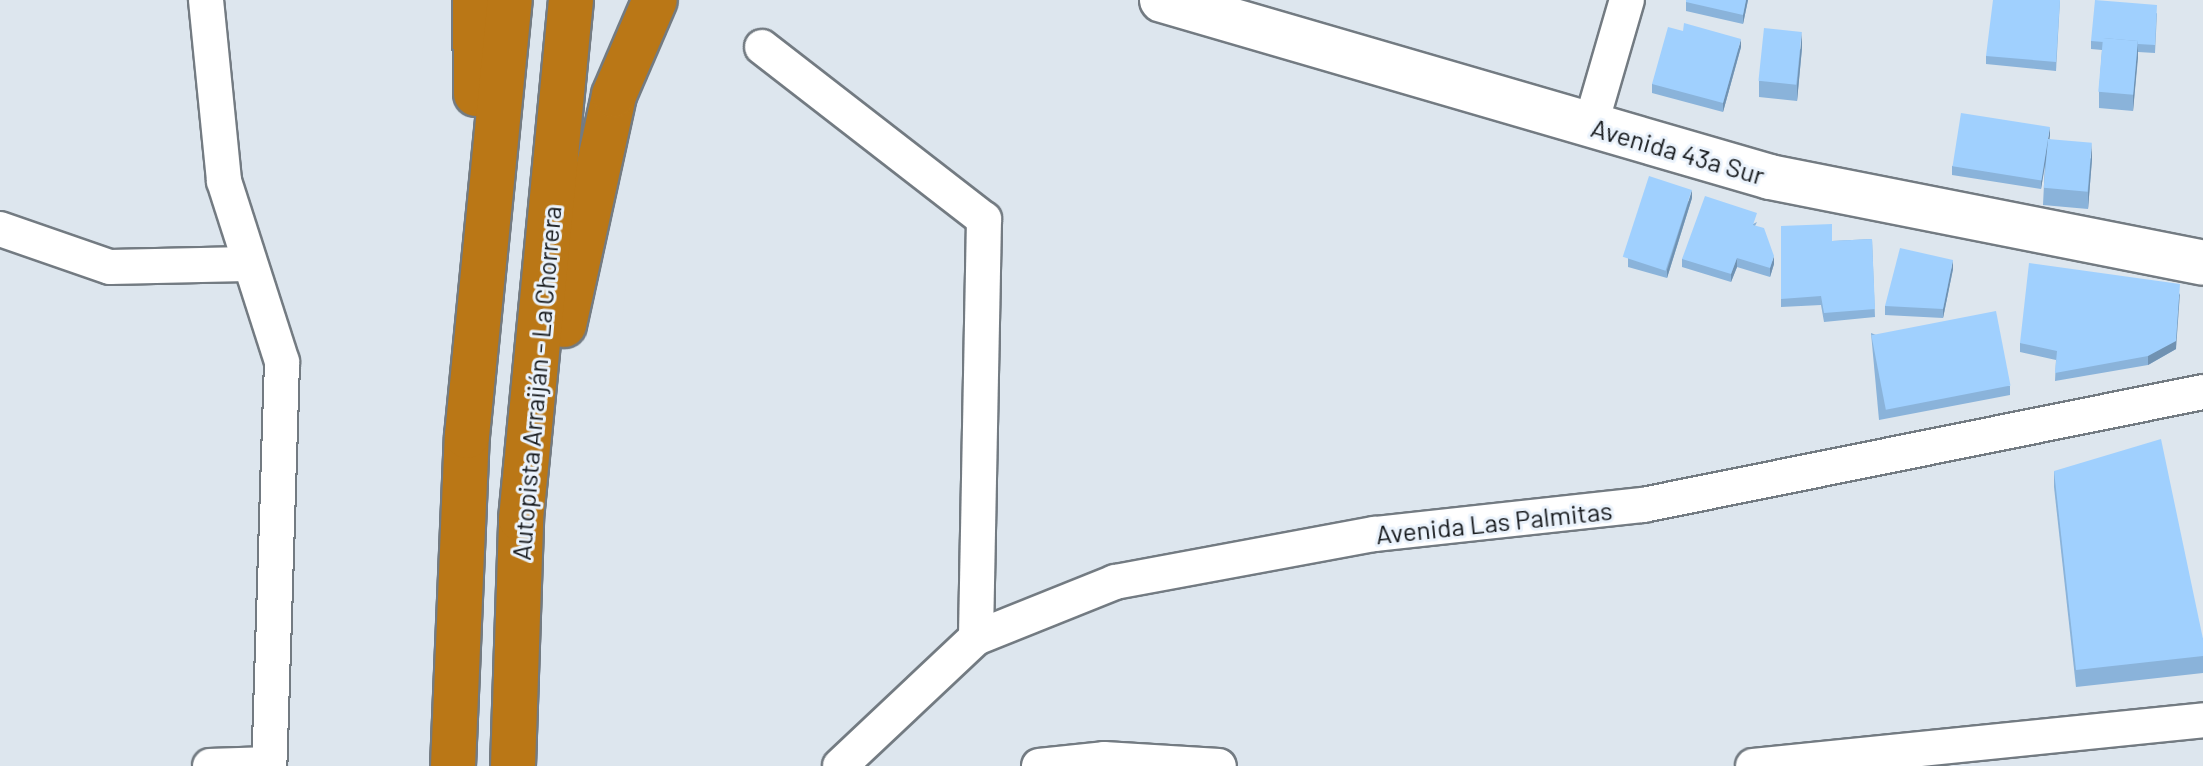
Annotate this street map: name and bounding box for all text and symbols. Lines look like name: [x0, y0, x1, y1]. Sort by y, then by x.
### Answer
street label: Avenida 43a Sur: [1588, 111, 1768, 191]
street label: Autopista Arraiján - La Chorrera: [505, 205, 567, 561]
street label: Avenida Las Palmitas: [1374, 494, 1614, 550]

